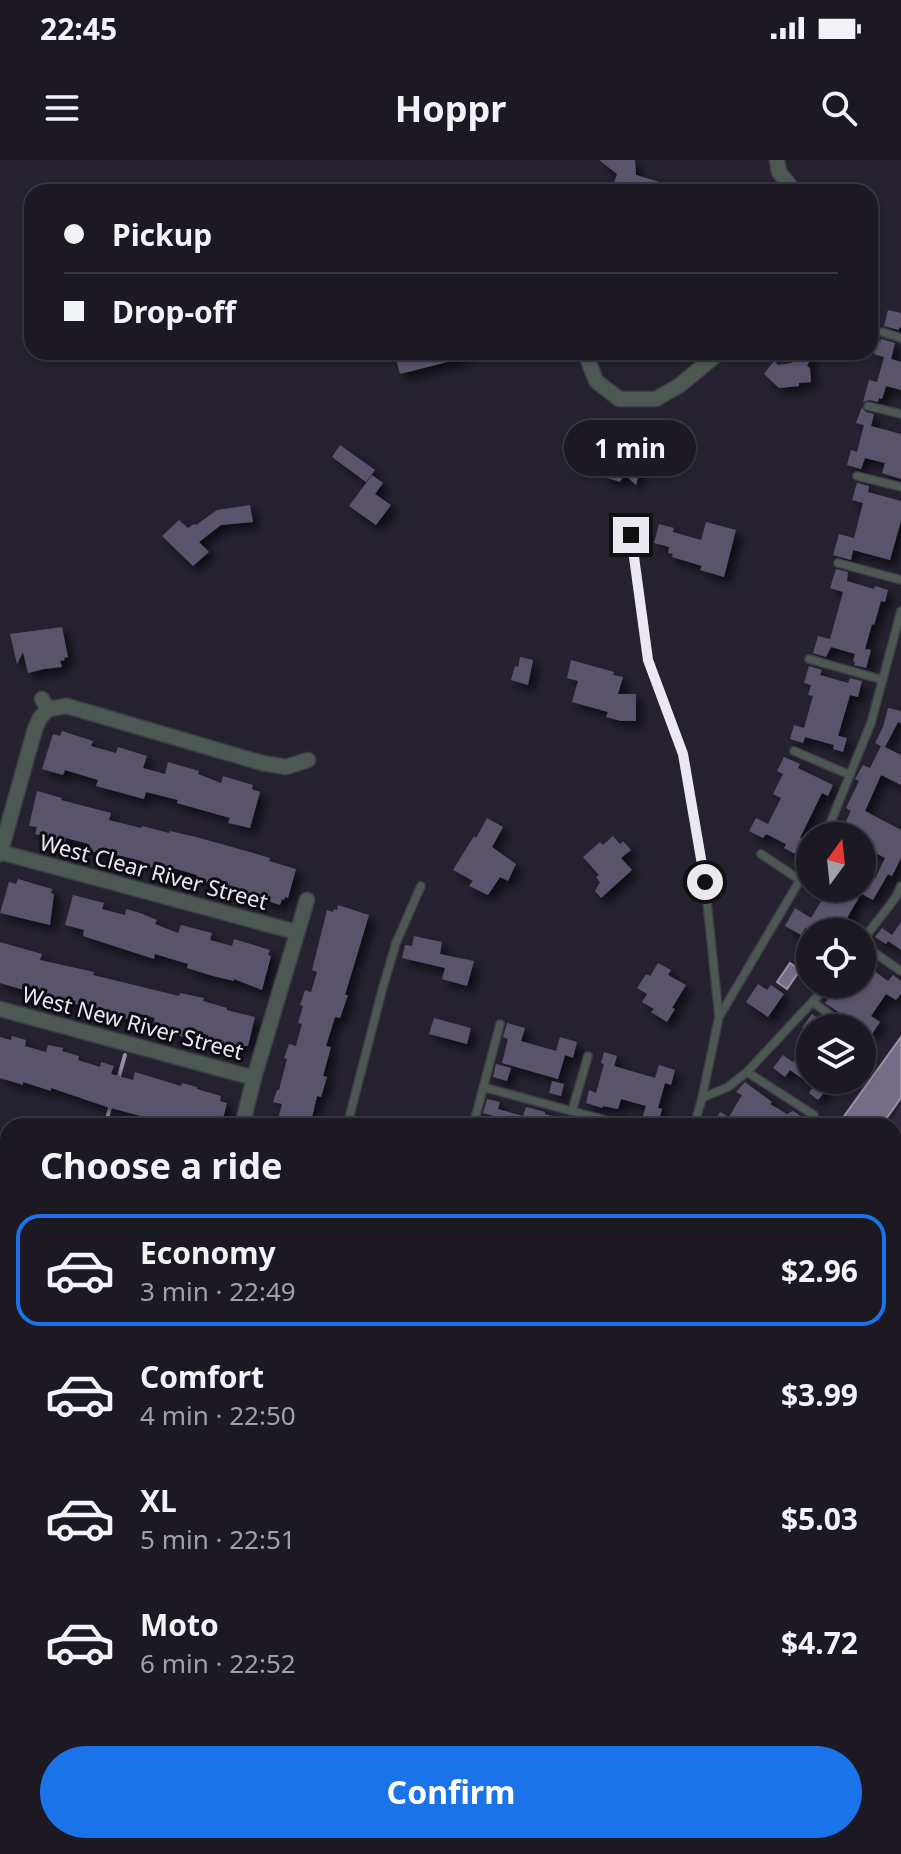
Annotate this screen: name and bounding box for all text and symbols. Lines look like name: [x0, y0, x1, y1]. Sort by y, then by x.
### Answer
text: 22:45: [40, 8, 117, 49]
text: Hoppr: [395, 84, 506, 133]
icon: menu: [40, 86, 84, 130]
icon: search: [817, 86, 861, 130]
text: Pickup: [112, 214, 212, 255]
text: Drop-off: [112, 291, 236, 332]
callout: 1 min: [565, 419, 697, 475]
text: 1 min: [594, 430, 666, 466]
route end: [613, 517, 649, 553]
north arrow: [796, 822, 876, 902]
map controls: [796, 822, 876, 1094]
street label: West Clear River Street: [37, 826, 271, 916]
route start: [687, 864, 723, 900]
button: locate: [796, 918, 876, 998]
street label: West New River Street: [19, 978, 247, 1066]
button: layers: [796, 1014, 876, 1094]
text: Choose a ride: [40, 1141, 282, 1190]
text: Economy: [140, 1232, 276, 1273]
icon: car: [44, 1234, 116, 1306]
text: $2.96: [781, 1250, 858, 1291]
text: 3 min · 22:49: [140, 1273, 296, 1309]
text: Comfort: [140, 1356, 264, 1397]
icon: car: [44, 1358, 116, 1430]
text: $3.99: [781, 1374, 858, 1415]
text: 4 min · 22:50: [140, 1397, 296, 1433]
text: XL: [140, 1480, 177, 1521]
icon: car: [44, 1482, 116, 1554]
text: $5.03: [781, 1498, 858, 1539]
text: 5 min · 22:51: [140, 1521, 296, 1557]
text: Moto: [140, 1604, 219, 1645]
icon: car: [44, 1606, 116, 1678]
text: $4.72: [781, 1622, 858, 1663]
text: 6 min · 22:52: [140, 1645, 296, 1681]
button: Confirm: [40, 1746, 862, 1838]

